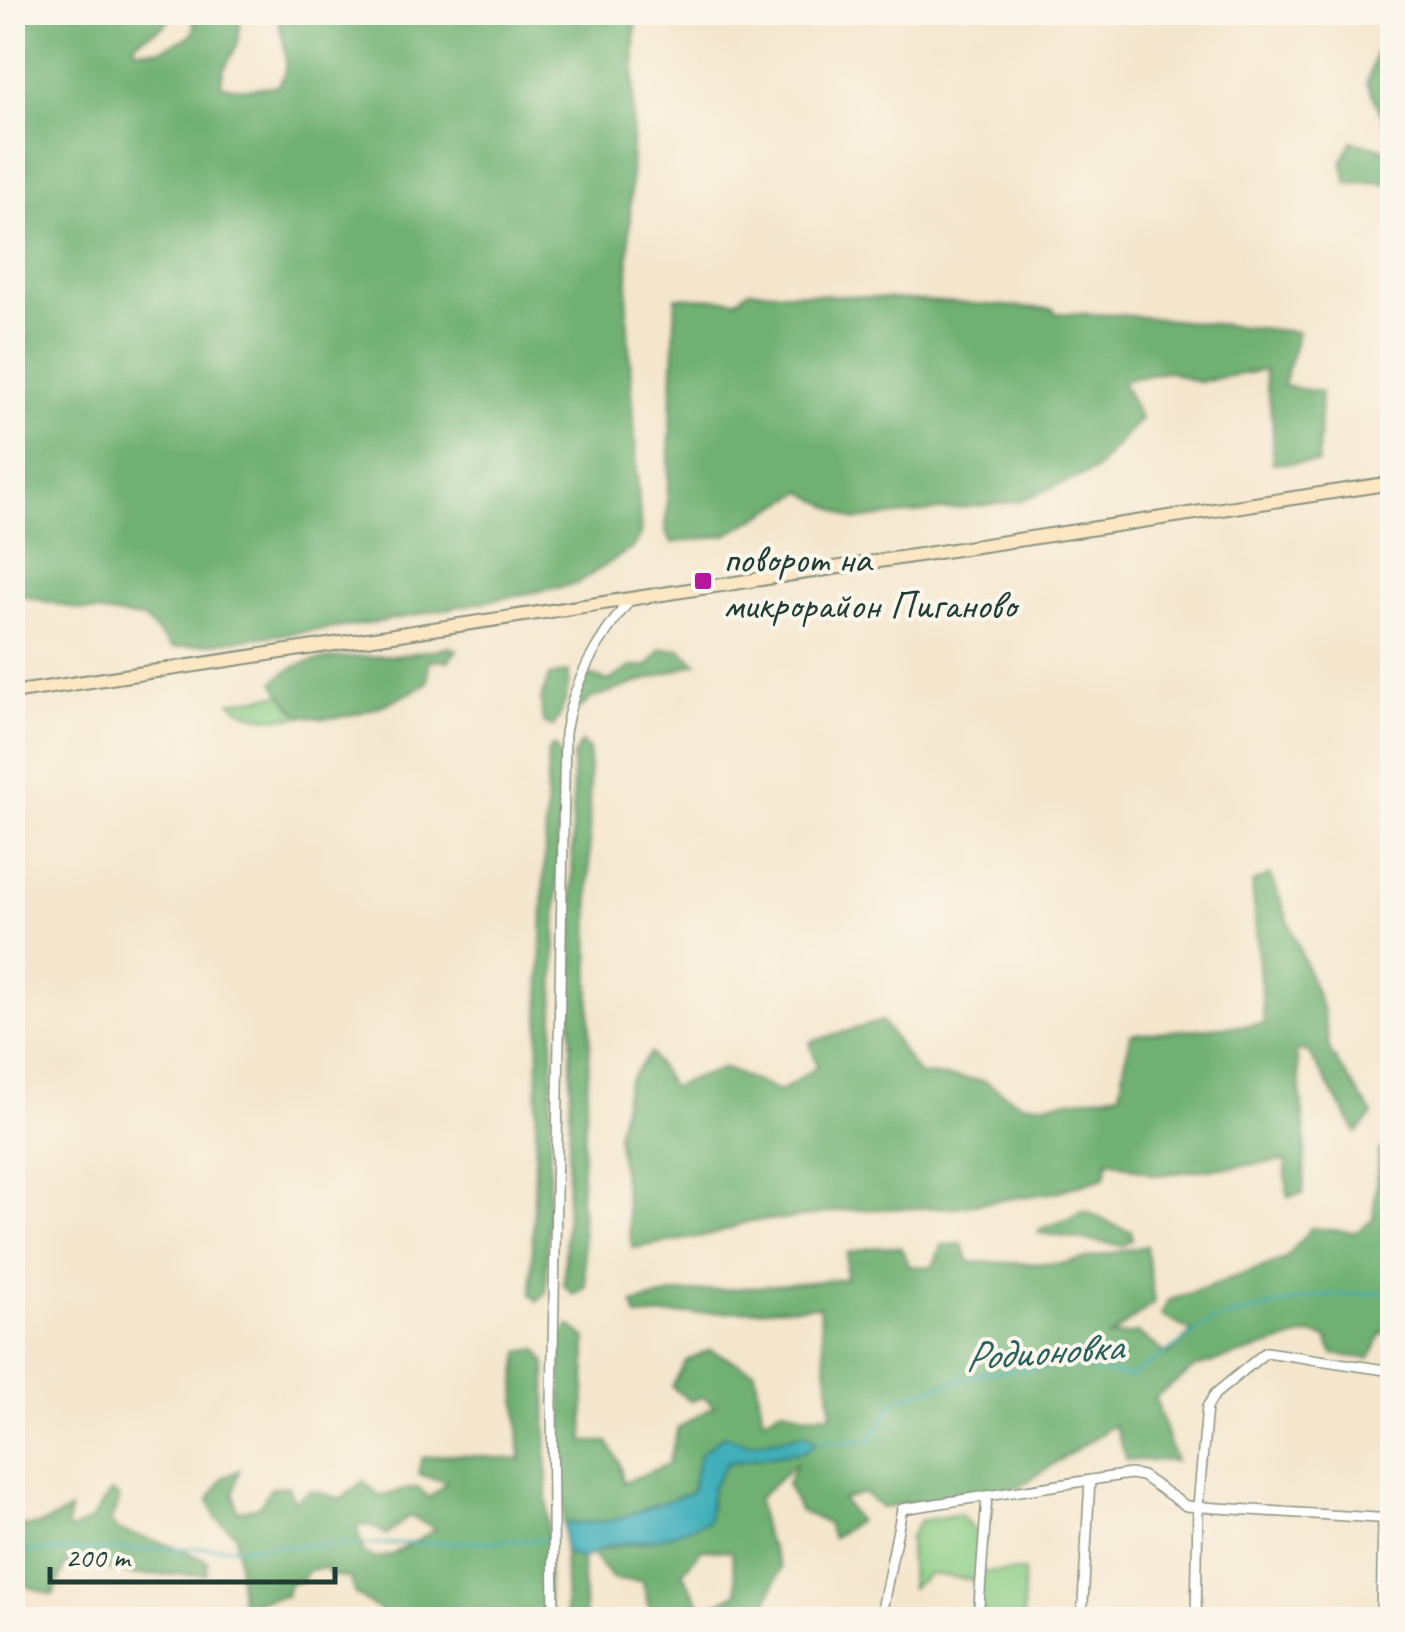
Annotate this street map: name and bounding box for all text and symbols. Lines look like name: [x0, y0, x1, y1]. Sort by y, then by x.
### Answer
place label: поворот на микрорайон Пиганово: [723, 534, 1020, 630]
marker: поворот на микрорайон Пиганово: [692, 570, 714, 592]
water label: Родионовка: [963, 1319, 1128, 1383]
scale bar: [50, 1522, 335, 1584]
text: 200 m: [65, 1538, 132, 1576]

